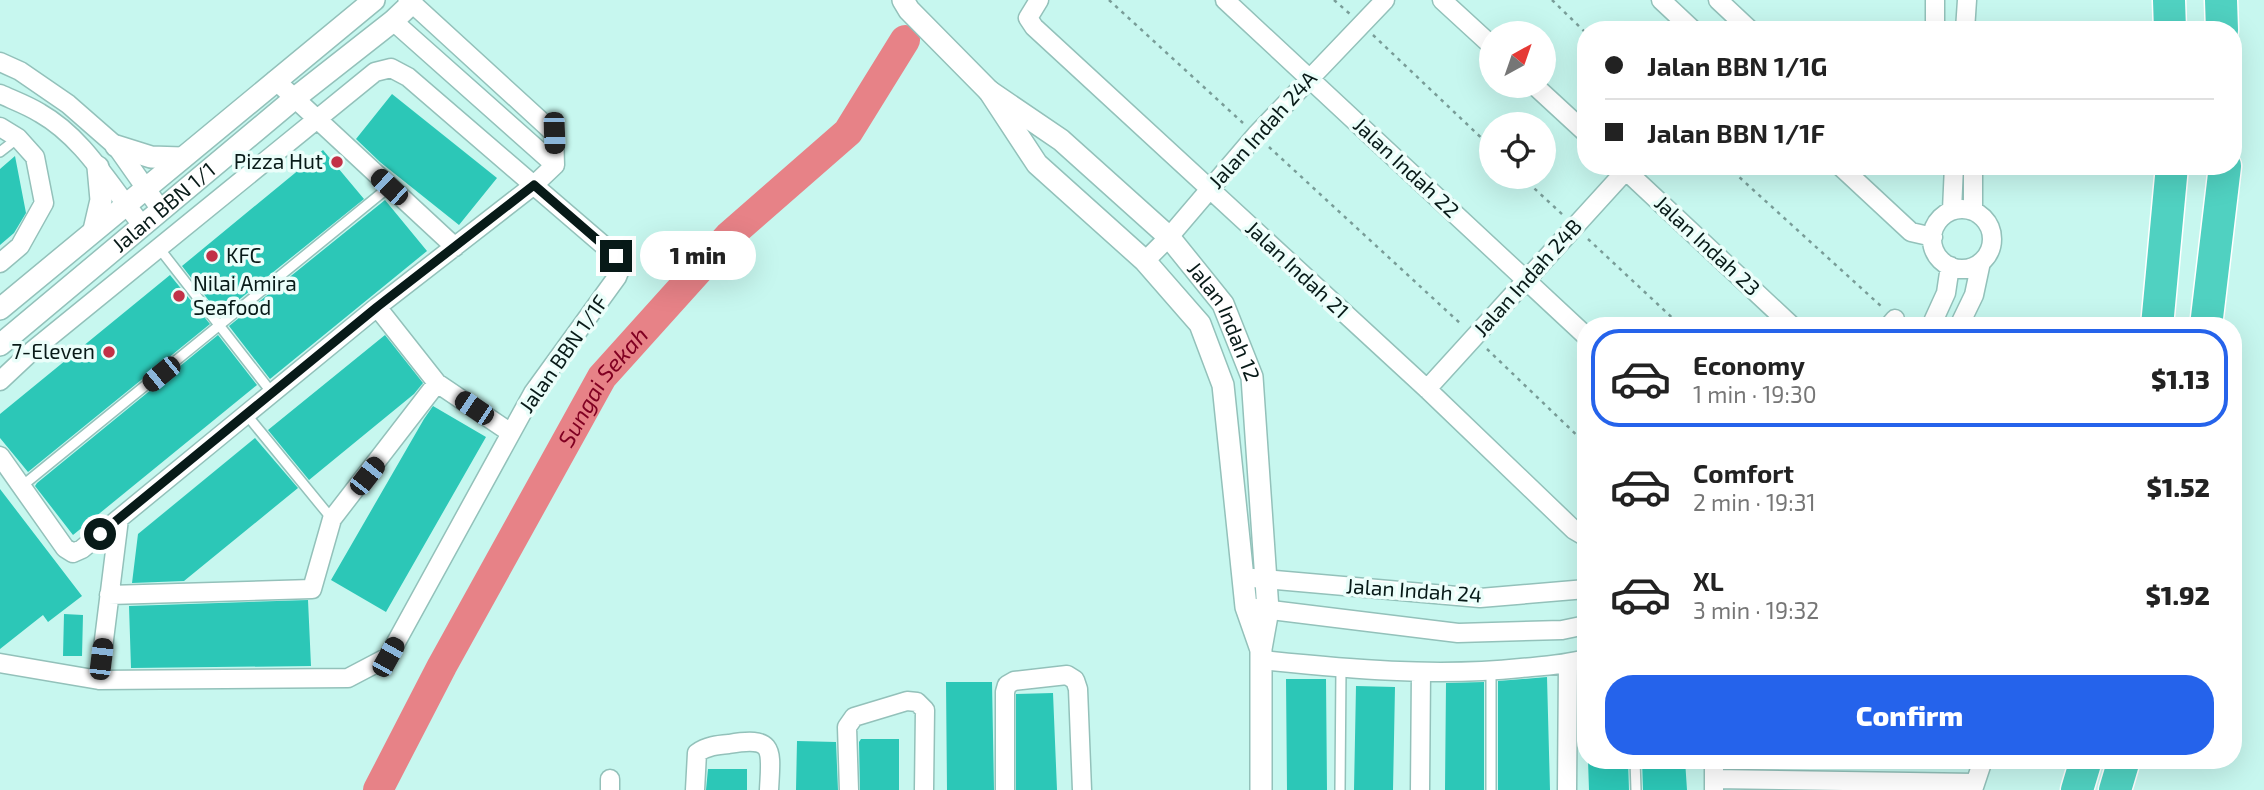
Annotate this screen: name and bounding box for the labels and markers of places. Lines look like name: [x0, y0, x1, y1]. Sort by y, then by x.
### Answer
place label: Pizza Hut: [234, 148, 323, 173]
marker: Pizza Hut: [329, 154, 345, 170]
place label: KFC: [226, 242, 262, 267]
marker: KFC: [204, 248, 220, 264]
place label: Nilai Amira Seafood: [193, 270, 297, 319]
marker: Nilai Amira Seafood: [171, 288, 187, 304]
place label: 7-Eleven: [12, 338, 95, 363]
marker: 7-Eleven: [101, 344, 117, 360]

